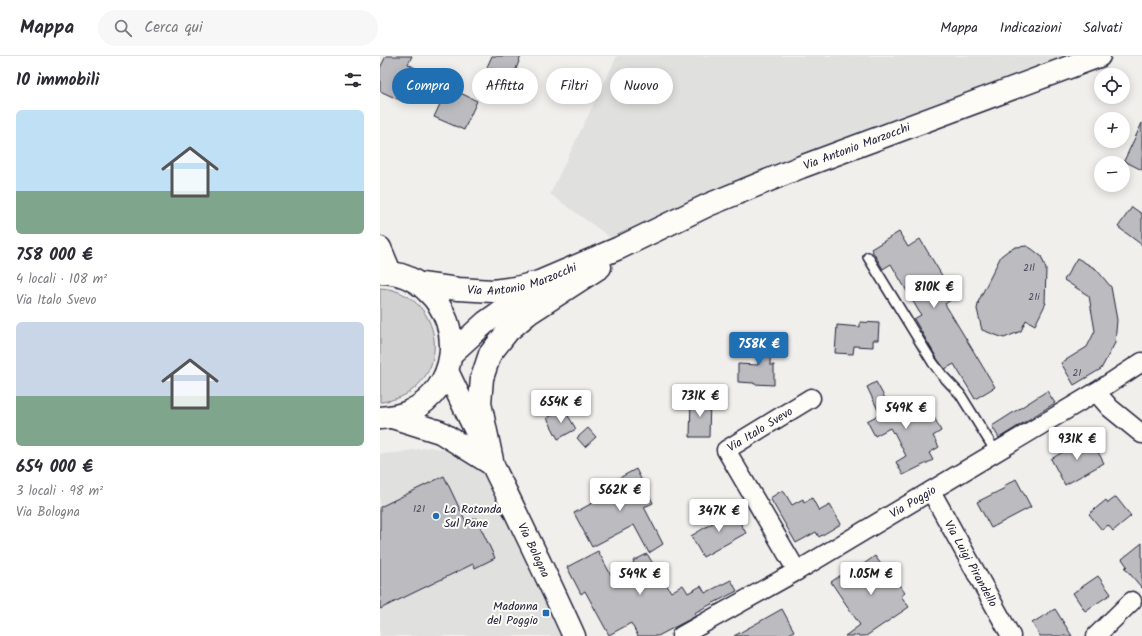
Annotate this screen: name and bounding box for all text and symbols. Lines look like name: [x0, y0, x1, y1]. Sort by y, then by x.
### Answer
search box: [98, 10, 378, 46]
text: Mappa: [20, 13, 74, 43]
text: Cerca qui: [144, 16, 203, 40]
icon: search: [112, 17, 134, 39]
text: Mappa: [940, 17, 978, 39]
text: Indicazioni: [1000, 17, 1061, 39]
text: Salvati: [1083, 17, 1122, 39]
text: 10 immobili: [16, 67, 99, 94]
chip: Compra: [392, 68, 464, 104]
chip: Affitta: [472, 68, 538, 104]
chip: Filtri: [546, 68, 602, 104]
chip: Nuovo: [610, 68, 673, 104]
map controls: [1094, 68, 1130, 192]
button: locate: [1094, 68, 1130, 104]
icon: filters: [342, 69, 364, 91]
button: +: [1094, 112, 1130, 148]
street label: Via Antonio Marzocchi: [801, 118, 914, 175]
icon: home: [154, 136, 226, 208]
button: −: [1094, 156, 1130, 192]
text: 758 000 €: [16, 242, 93, 269]
street label: Via Antonio Marzocchi: [467, 258, 581, 301]
house number: 21l: [1023, 260, 1035, 276]
text: 4 locali · 108 m²: [16, 269, 107, 290]
pin: 810K €: [901, 275, 967, 309]
text: 810K €: [914, 277, 954, 298]
house number: 21i: [1028, 289, 1040, 305]
text: Via Italo Svevo: [16, 290, 96, 311]
pin: 758K €: [726, 332, 792, 366]
text: 758K €: [738, 334, 780, 355]
icon: home: [154, 348, 226, 420]
house number: 21: [1073, 365, 1081, 381]
pin: 731K €: [667, 384, 733, 418]
text: 731K €: [681, 386, 719, 407]
pin: 654K €: [528, 390, 594, 424]
text: 654K €: [540, 392, 582, 413]
pin: 549K €: [873, 396, 939, 430]
text: 549K €: [885, 398, 927, 419]
street label: Via Italo Svevo: [723, 402, 797, 457]
pin: 931K €: [1044, 427, 1110, 461]
text: 931K €: [1058, 429, 1096, 450]
text: 654 000 €: [16, 454, 93, 481]
pin: 562K €: [587, 478, 653, 512]
text: 562K €: [599, 480, 641, 501]
text: 3 locali · 98 m²: [16, 481, 103, 502]
street label: Via Poggio: [886, 481, 940, 523]
pin: 347K €: [686, 499, 752, 533]
place label: La Rotonda Sul Pane: [444, 500, 502, 533]
house number: 121: [413, 501, 425, 517]
text: 347K €: [698, 501, 740, 522]
text: Via Bologna: [16, 502, 80, 523]
marker: La Rotonda Sul Pane: [431, 511, 441, 521]
street label: Via Luigi Pirandello: [939, 517, 1002, 611]
street label: Via Bologna: [512, 520, 555, 581]
pin: 549K €: [607, 562, 673, 596]
pin: 1.05M €: [834, 562, 908, 596]
text: 549K €: [619, 564, 661, 585]
text: 1.05M €: [849, 564, 893, 585]
place label: Madonna del Poggio: [487, 597, 538, 630]
marker: Madonna del Poggio: [541, 608, 551, 618]

